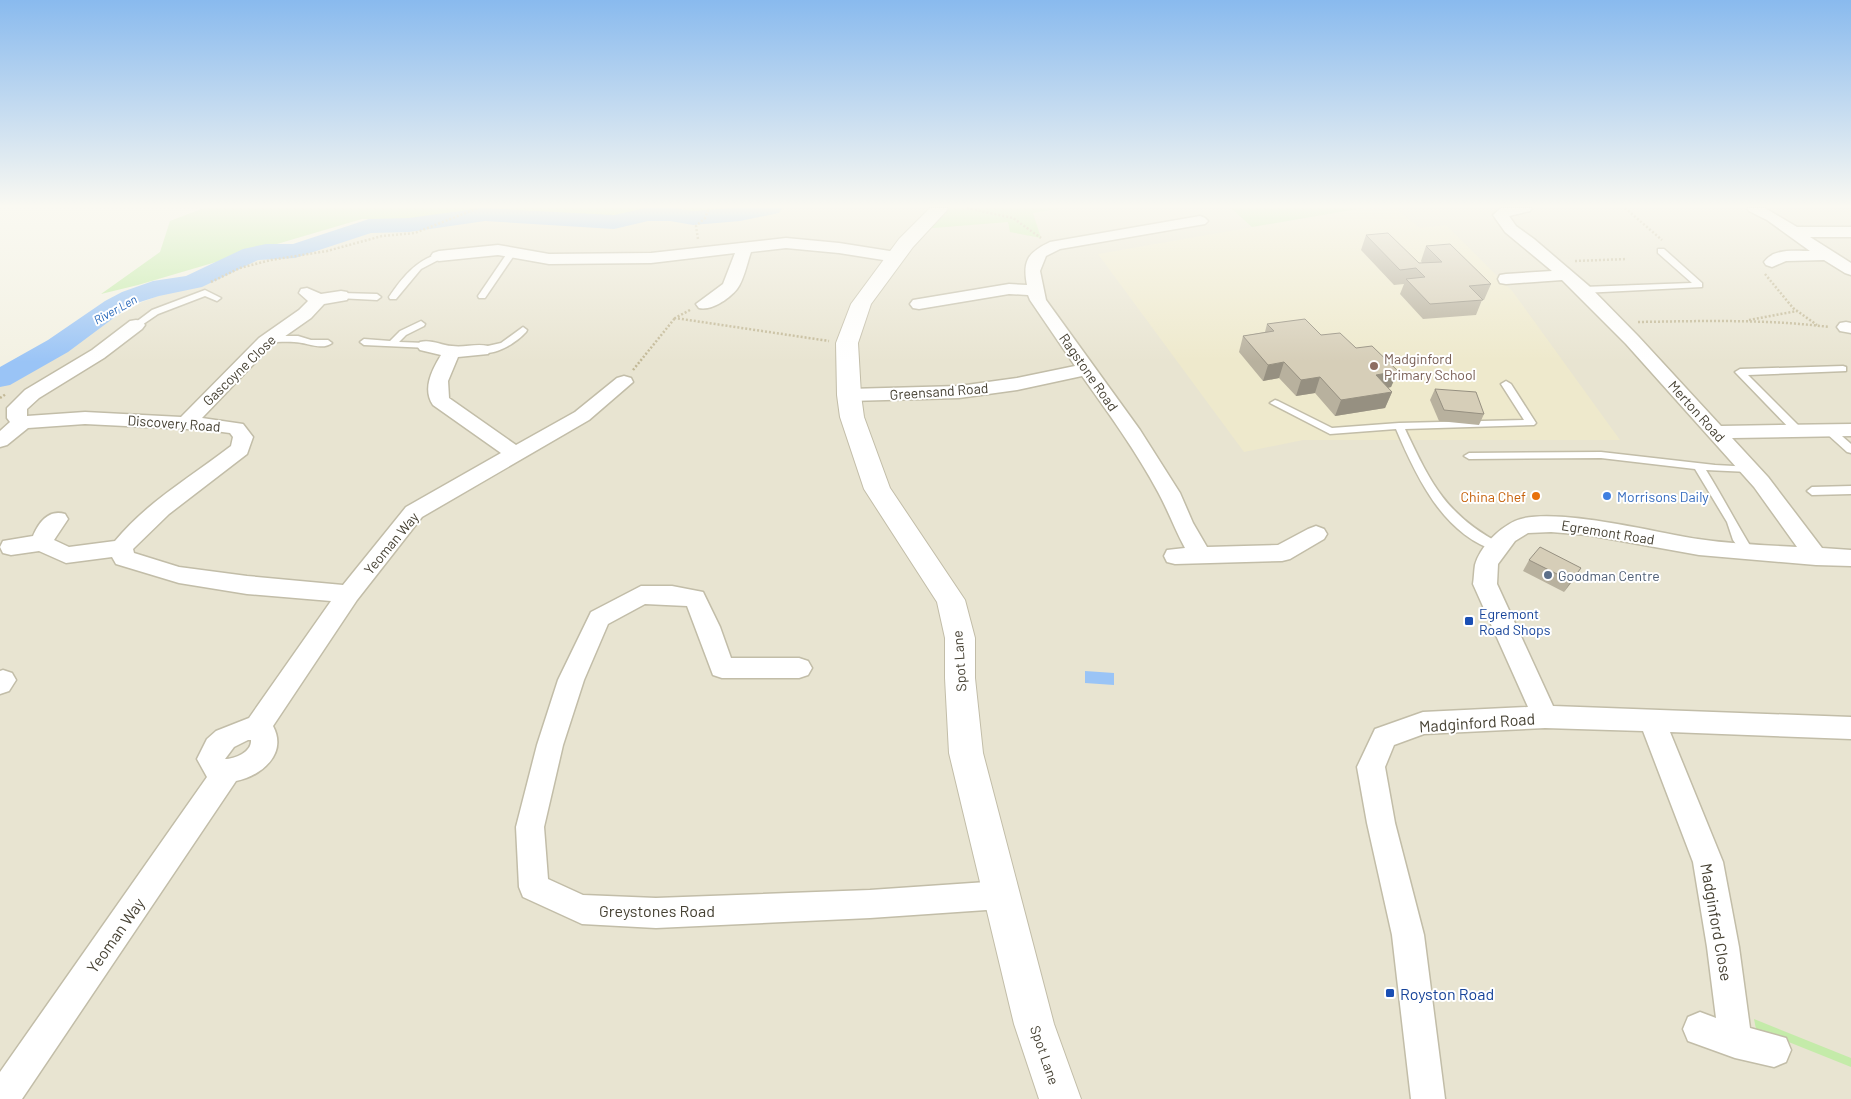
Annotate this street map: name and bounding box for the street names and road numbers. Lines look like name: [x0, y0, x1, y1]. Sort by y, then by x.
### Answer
street label: Ragstone Road: [1056, 330, 1122, 414]
street label: Gascoyne Close: [199, 331, 279, 409]
street label: Merton Road: [1665, 377, 1729, 445]
street label: Greensand Road: [889, 379, 989, 403]
street label: Discovery Road: [127, 411, 221, 435]
street label: Yeoman Way: [360, 508, 422, 578]
street label: Egremont Road: [1560, 516, 1656, 548]
street label: Spot Lane: [948, 630, 970, 692]
street label: Madginford Road: [1418, 708, 1536, 736]
street label: Madginford Close: [1697, 862, 1737, 982]
street label: Yeoman Way: [82, 893, 148, 976]
street label: Greystones Road: [599, 901, 715, 920]
street label: Spot Lane: [1027, 1023, 1063, 1087]

